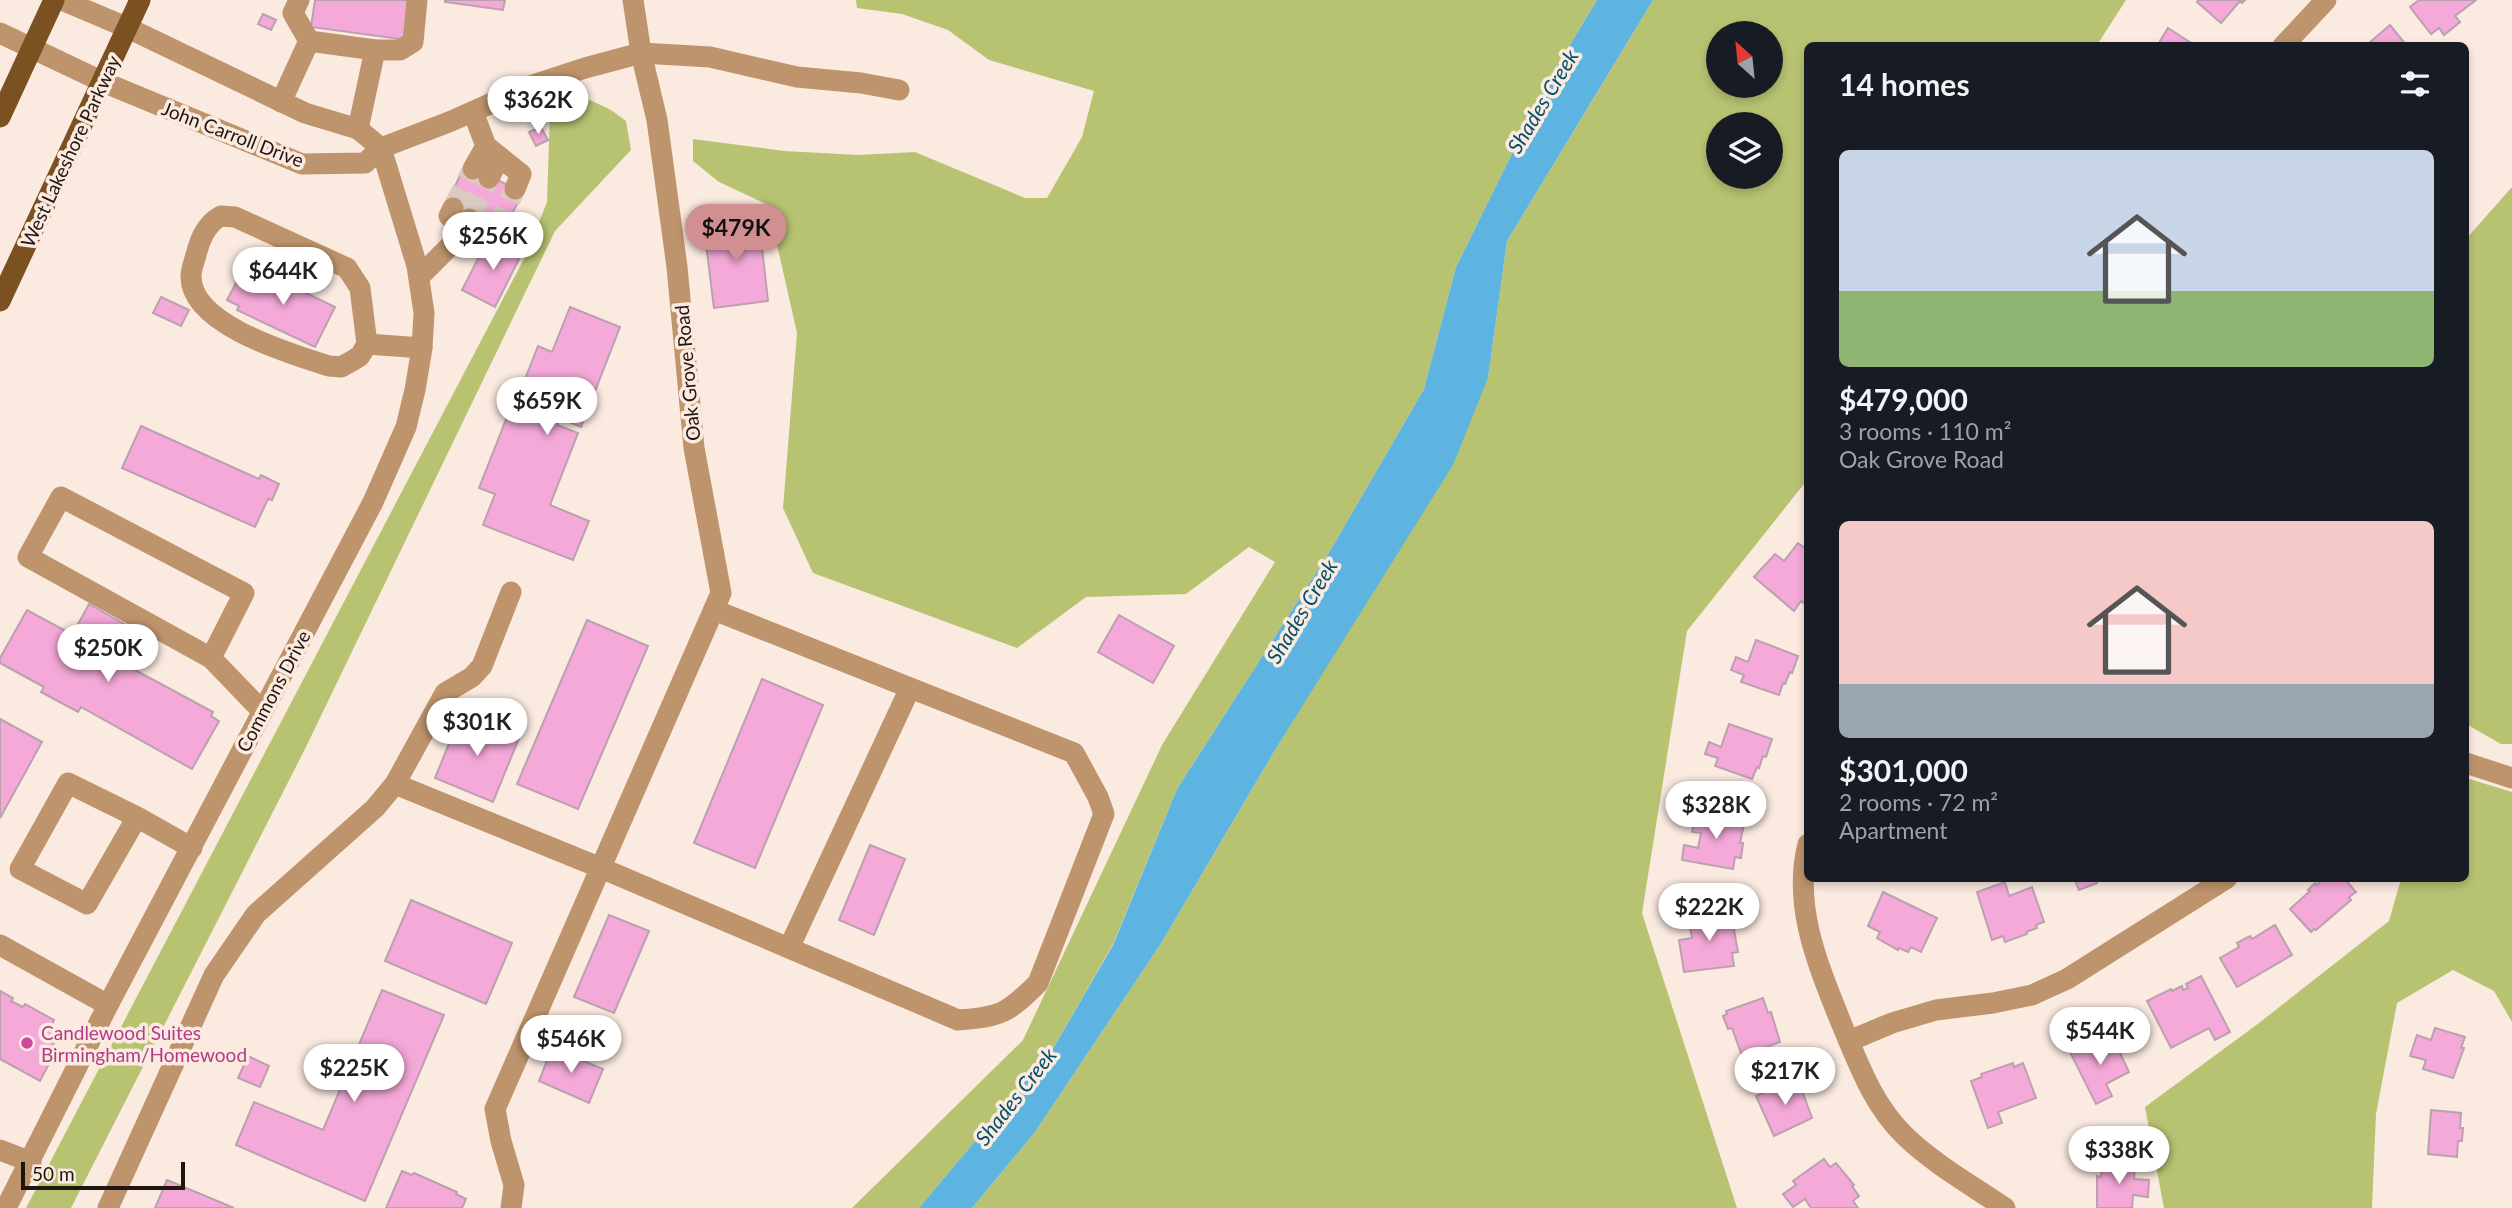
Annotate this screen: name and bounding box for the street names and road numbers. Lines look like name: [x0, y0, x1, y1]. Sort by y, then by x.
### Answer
street label: West Lakeshore Parkway: [15, 51, 125, 250]
street label: John Carroll Drive: [159, 96, 307, 172]
street label: Oak Grove Road: [670, 304, 704, 442]
street label: Commons Drive: [231, 626, 315, 756]

